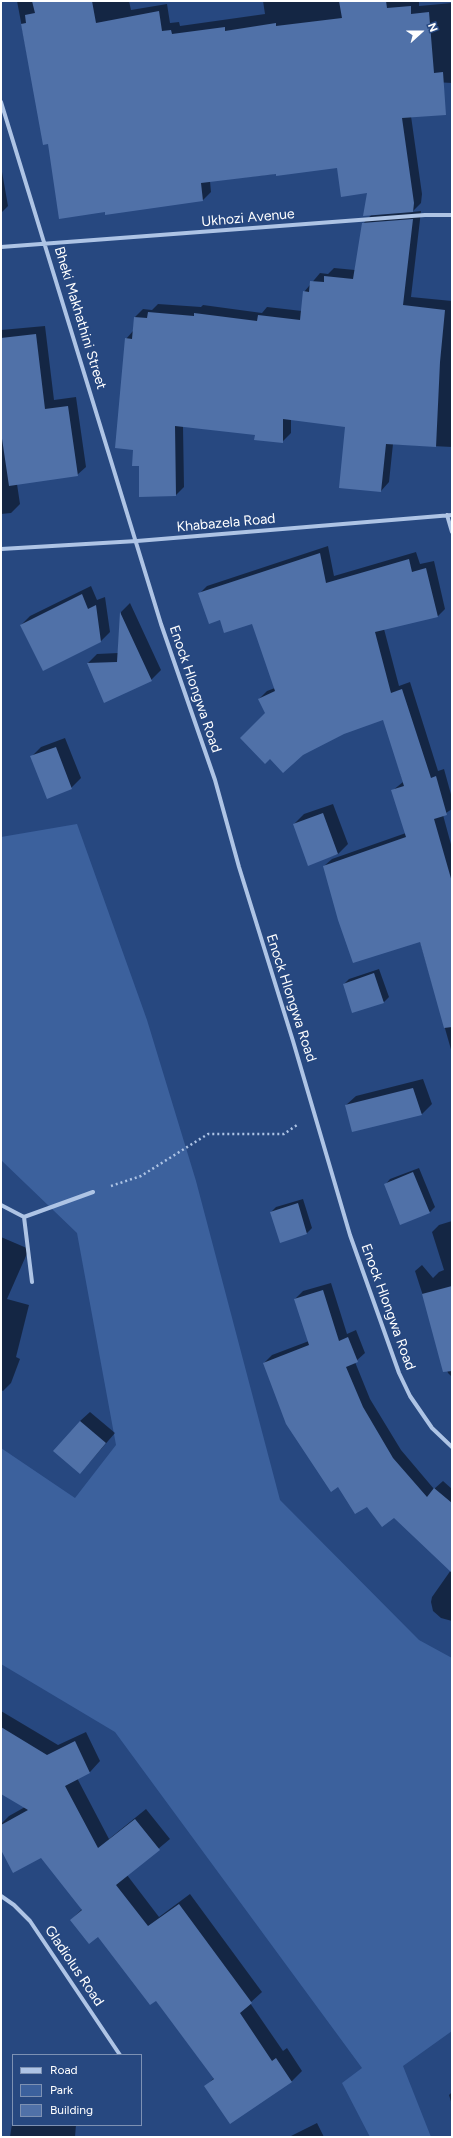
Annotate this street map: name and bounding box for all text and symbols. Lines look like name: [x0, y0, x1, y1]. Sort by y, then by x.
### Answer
north arrow: [401, 12, 441, 52]
text: N: [425, 21, 440, 34]
street label: Ukhozi Avenue: [201, 206, 295, 230]
street label: Bheki Makhathini Street: [50, 245, 110, 391]
street label: Khabazela Road: [176, 510, 276, 536]
street label: Enock Hlongwa Road: [165, 623, 225, 755]
street label: Enock Hlongwa Road: [262, 932, 320, 1064]
street label: Enock Hlongwa Road: [357, 1241, 419, 1373]
street label: Gladiolus Road: [41, 1923, 107, 2009]
legend: [12, 2054, 142, 2126]
text: Road: [50, 2063, 78, 2077]
text: Park: [50, 2083, 73, 2097]
text: Building: [50, 2103, 93, 2117]

